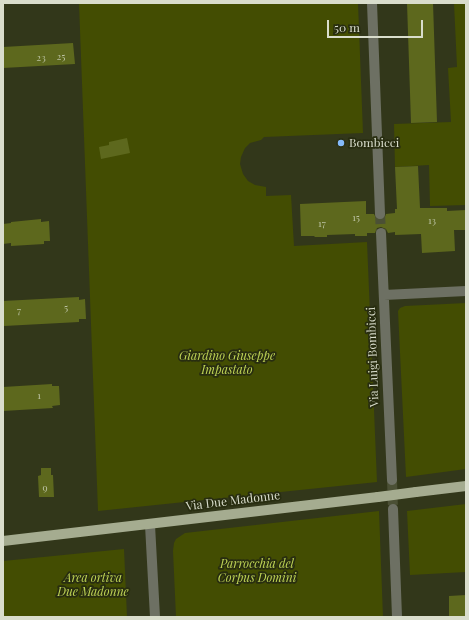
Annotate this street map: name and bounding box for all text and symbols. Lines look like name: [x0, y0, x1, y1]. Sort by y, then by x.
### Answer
scale bar: [329, 12, 425, 38]
text: 50 m: [334, 19, 360, 35]
house number: 25: [57, 51, 65, 63]
house number: 23: [36, 52, 46, 64]
place label: Bombicci: [349, 136, 399, 150]
marker: Bombicci: [336, 138, 346, 148]
house number: 15: [352, 212, 360, 224]
house number: 13: [428, 215, 436, 227]
house number: 17: [318, 218, 326, 230]
house number: 5: [64, 302, 68, 314]
house number: 7: [17, 305, 21, 317]
street label: Via Luigi Bombicci: [364, 307, 382, 407]
park label: Giardino Giuseppe Impastato: [179, 349, 275, 377]
house number: 1: [37, 390, 41, 402]
house number: 9: [42, 482, 48, 494]
street label: Via Due Madonne: [185, 488, 281, 514]
park label: Parrocchia del Corpus Domini: [218, 557, 296, 585]
park label: Area ortiva Due Madonne: [57, 571, 129, 599]

